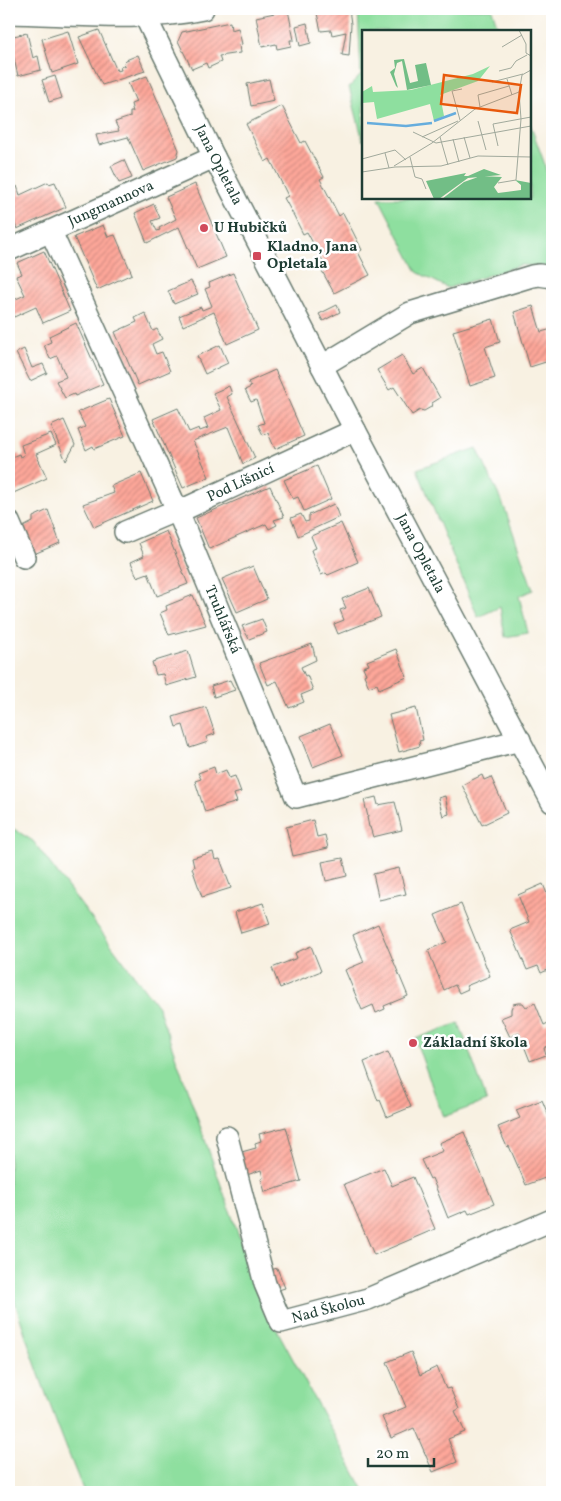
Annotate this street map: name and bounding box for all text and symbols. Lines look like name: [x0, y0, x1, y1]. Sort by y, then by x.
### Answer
inset map: [362, 30, 531, 199]
street label: Jana Opletala: [189, 121, 248, 209]
street label: Jungmannova: [65, 175, 157, 232]
place label: U Hubičků: [214, 218, 287, 239]
marker: U Hubičků: [198, 222, 210, 234]
place label: Kladno, Jana Opletala: [267, 237, 357, 275]
marker: Kladno, Jana Opletala: [251, 250, 263, 262]
street label: Pod Líšnicí: [204, 458, 278, 508]
street label: Jana Opletala: [391, 510, 450, 597]
street label: Truhlářská: [199, 582, 246, 657]
place label: Základní škola: [423, 1033, 528, 1054]
marker: Základní škola: [407, 1037, 419, 1049]
street label: Nad Školou: [289, 1290, 367, 1329]
scale bar: [368, 1436, 435, 1468]
text: 20 m: [376, 1444, 409, 1465]

